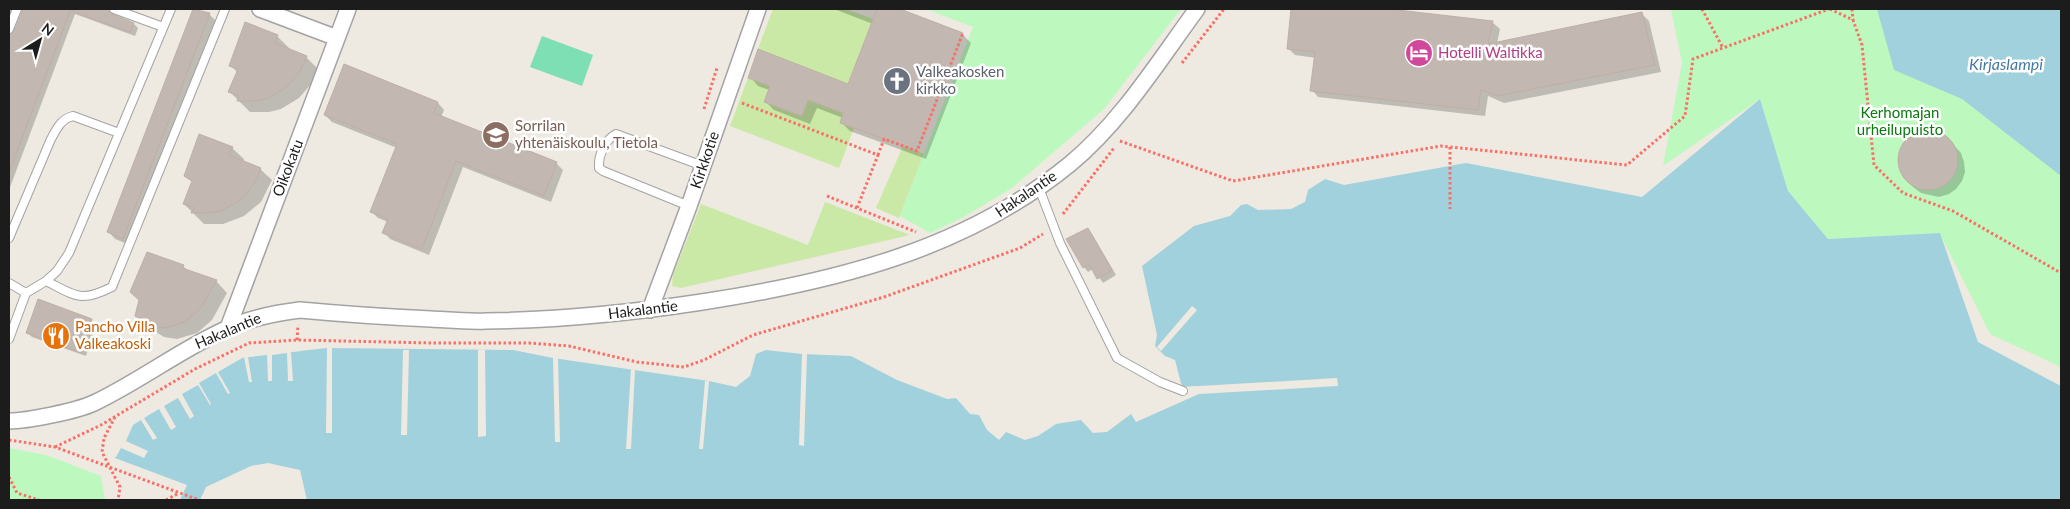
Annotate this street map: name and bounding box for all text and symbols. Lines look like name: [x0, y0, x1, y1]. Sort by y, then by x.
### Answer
north arrow: [15, 15, 65, 65]
text: N: [39, 19, 58, 39]
hotel icon: Hotelli Waltikka: [1404, 38, 1434, 68]
place label: Hotelli Waltikka: [1438, 43, 1543, 61]
water label: Kirjaslampi: [1969, 54, 2043, 73]
place label: Valkeakosken kirkko: [916, 62, 1004, 97]
church icon: Valkeakosken kirkko: [882, 66, 912, 96]
park label: Kerhomajan urheilupuisto: [1857, 103, 1943, 138]
place label: Sorrilan yhtenäiskoulu, Tietola: [515, 116, 658, 151]
school or university icon: Sorrilan yhtenäiskoulu, Tietola: [481, 120, 511, 150]
street label: Kirkkotie: [686, 129, 722, 191]
street label: Oikokatu: [268, 136, 306, 199]
street label: Hakalantie: [991, 166, 1060, 220]
street label: Hakalantie: [607, 296, 679, 322]
street label: Hakalantie: [192, 308, 263, 352]
place label: Pancho Villa Valkeakoski: [75, 317, 155, 352]
restaurant icon: Pancho Villa Valkeakoski: [41, 321, 71, 351]

